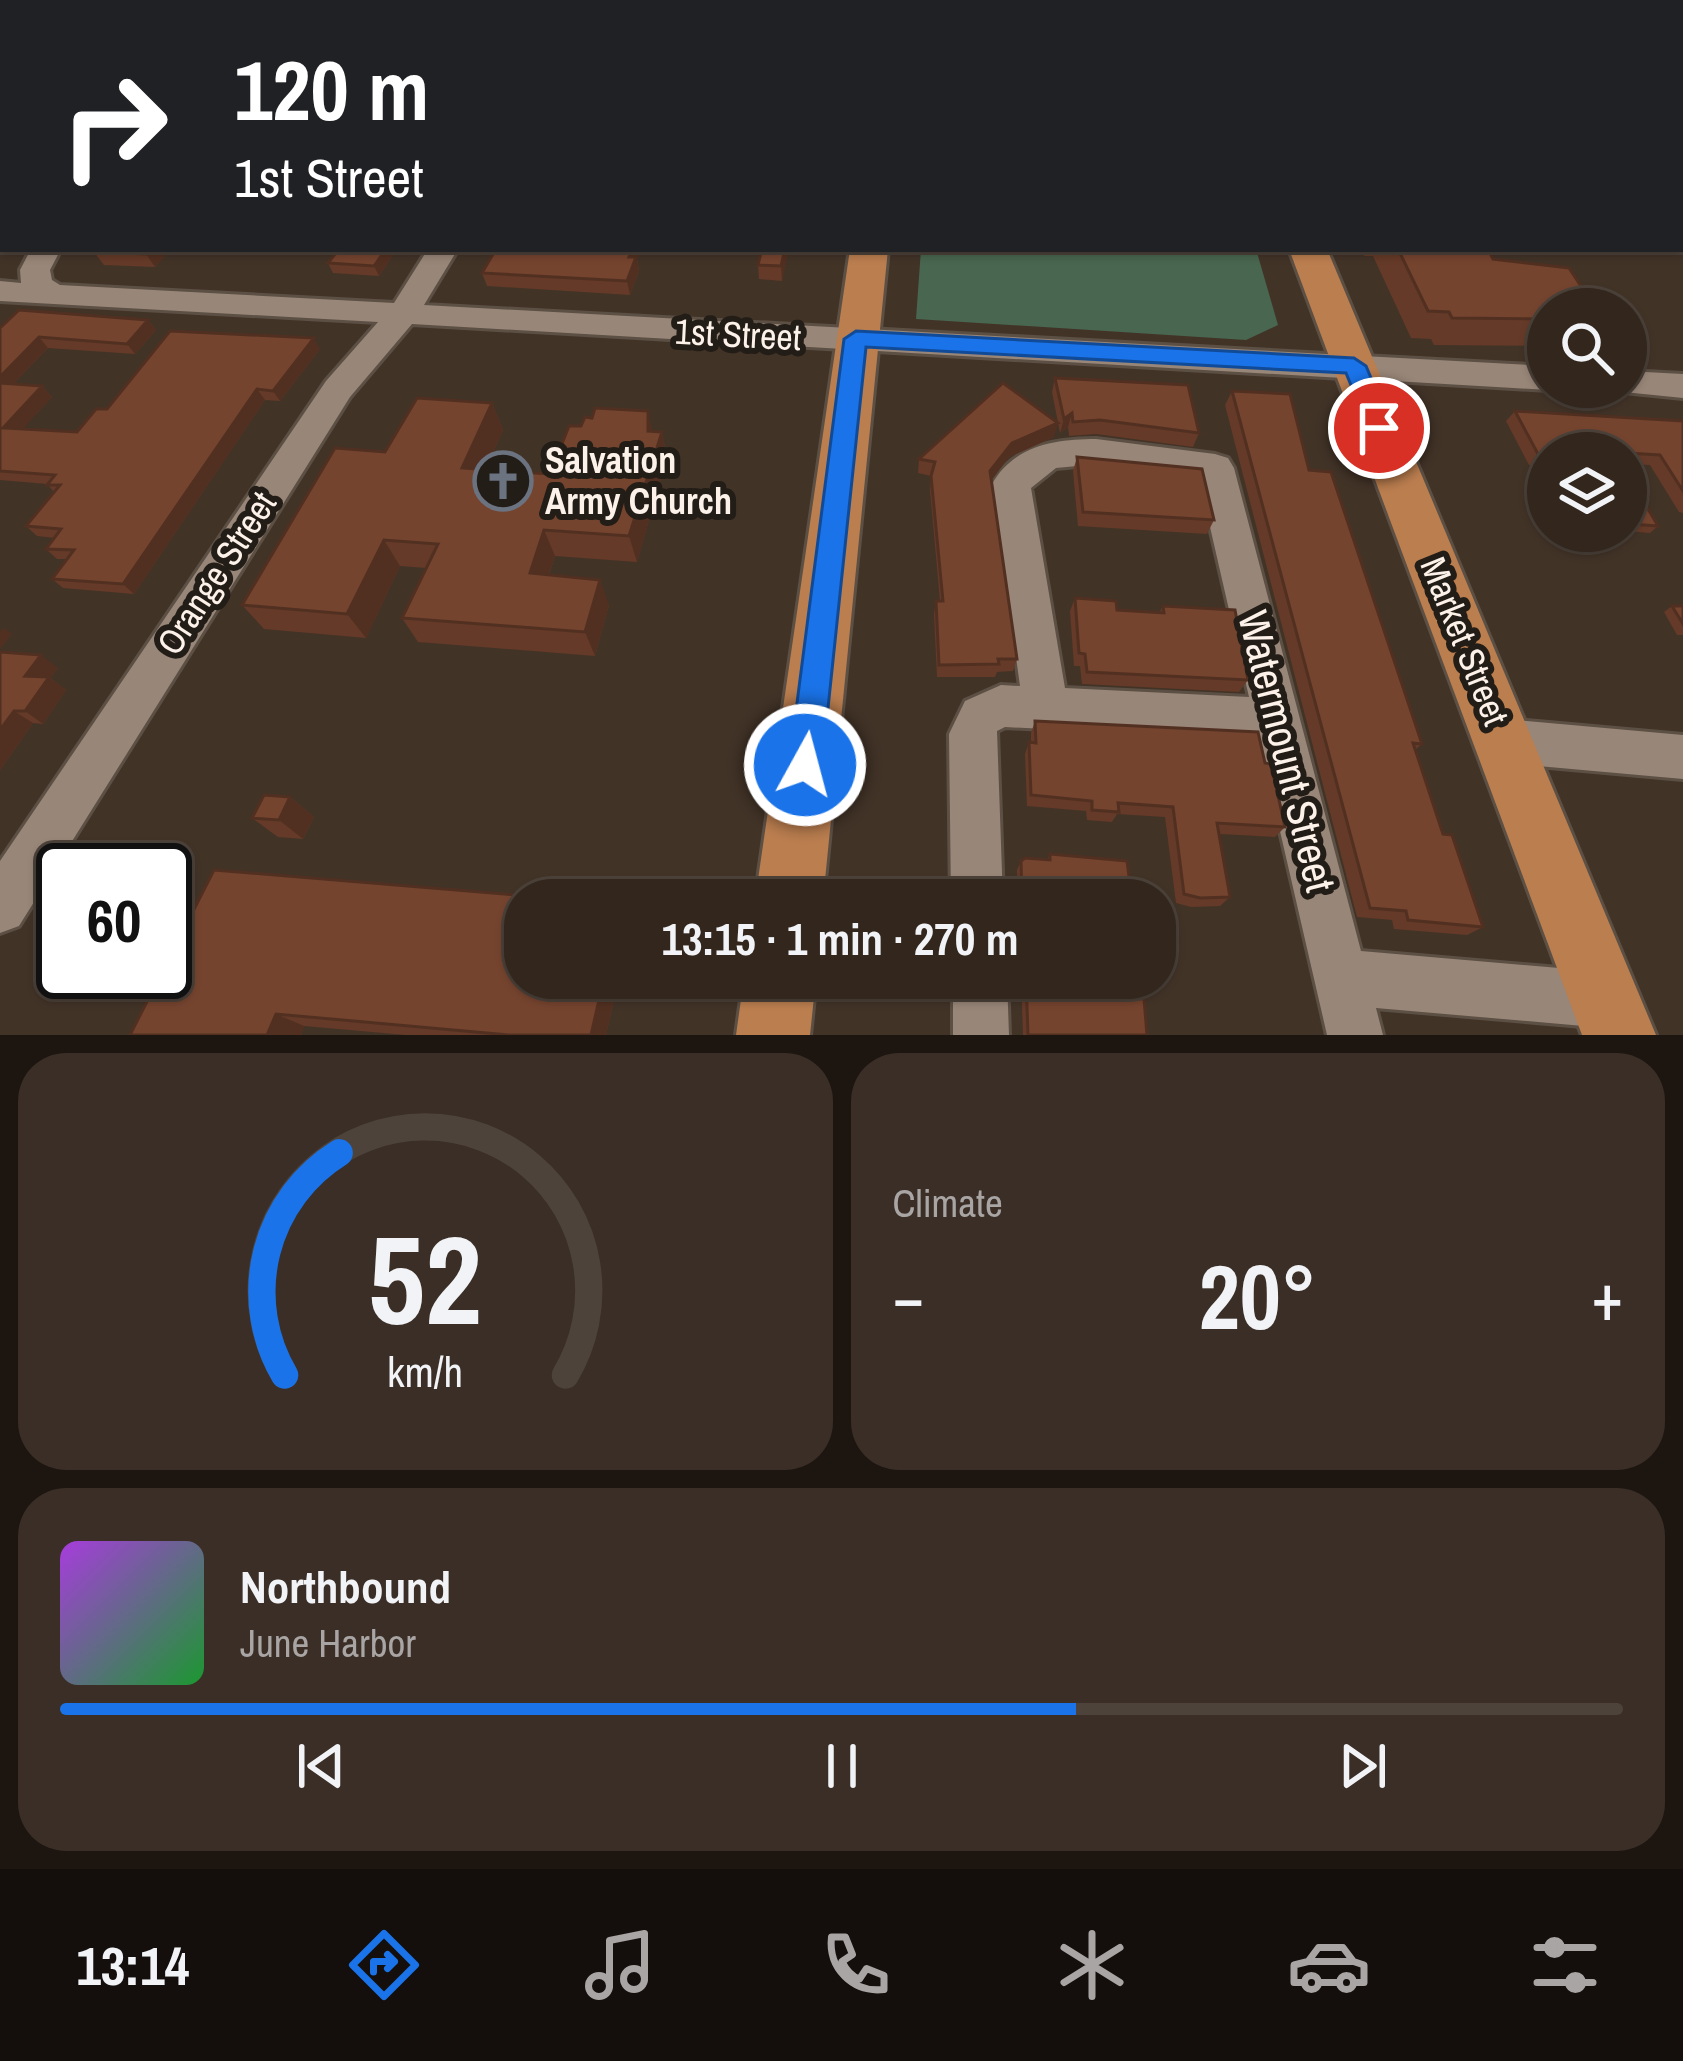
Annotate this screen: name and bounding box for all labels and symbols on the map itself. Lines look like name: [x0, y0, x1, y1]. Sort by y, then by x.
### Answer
street label: 1st Street: [674, 307, 802, 361]
pin: [1328, 377, 1430, 479]
place label: Salvation Army Church: [545, 436, 732, 525]
church icon: Salvation Army Church: [472, 450, 534, 512]
street label: Orange Street: [145, 482, 287, 664]
street label: Market Street: [1410, 550, 1520, 732]
street label: Watermount Street: [1225, 605, 1349, 897]
position arrow: [742, 702, 868, 828]
speed limit sign: 60: [36, 843, 192, 999]

